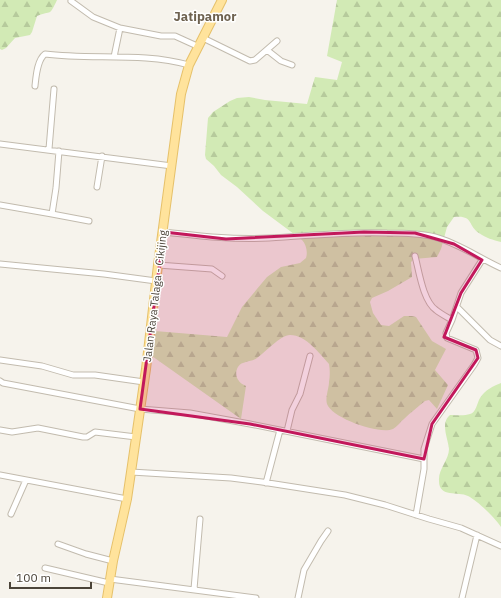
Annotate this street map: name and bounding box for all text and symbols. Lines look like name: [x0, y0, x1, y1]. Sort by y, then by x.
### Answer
district label: Jatipamor: [174, 8, 236, 25]
street label: Jalan Raya Talaga - Cikijing: [140, 229, 170, 363]
scale bar: [10, 564, 91, 590]
text: 100 m: [16, 570, 51, 585]

